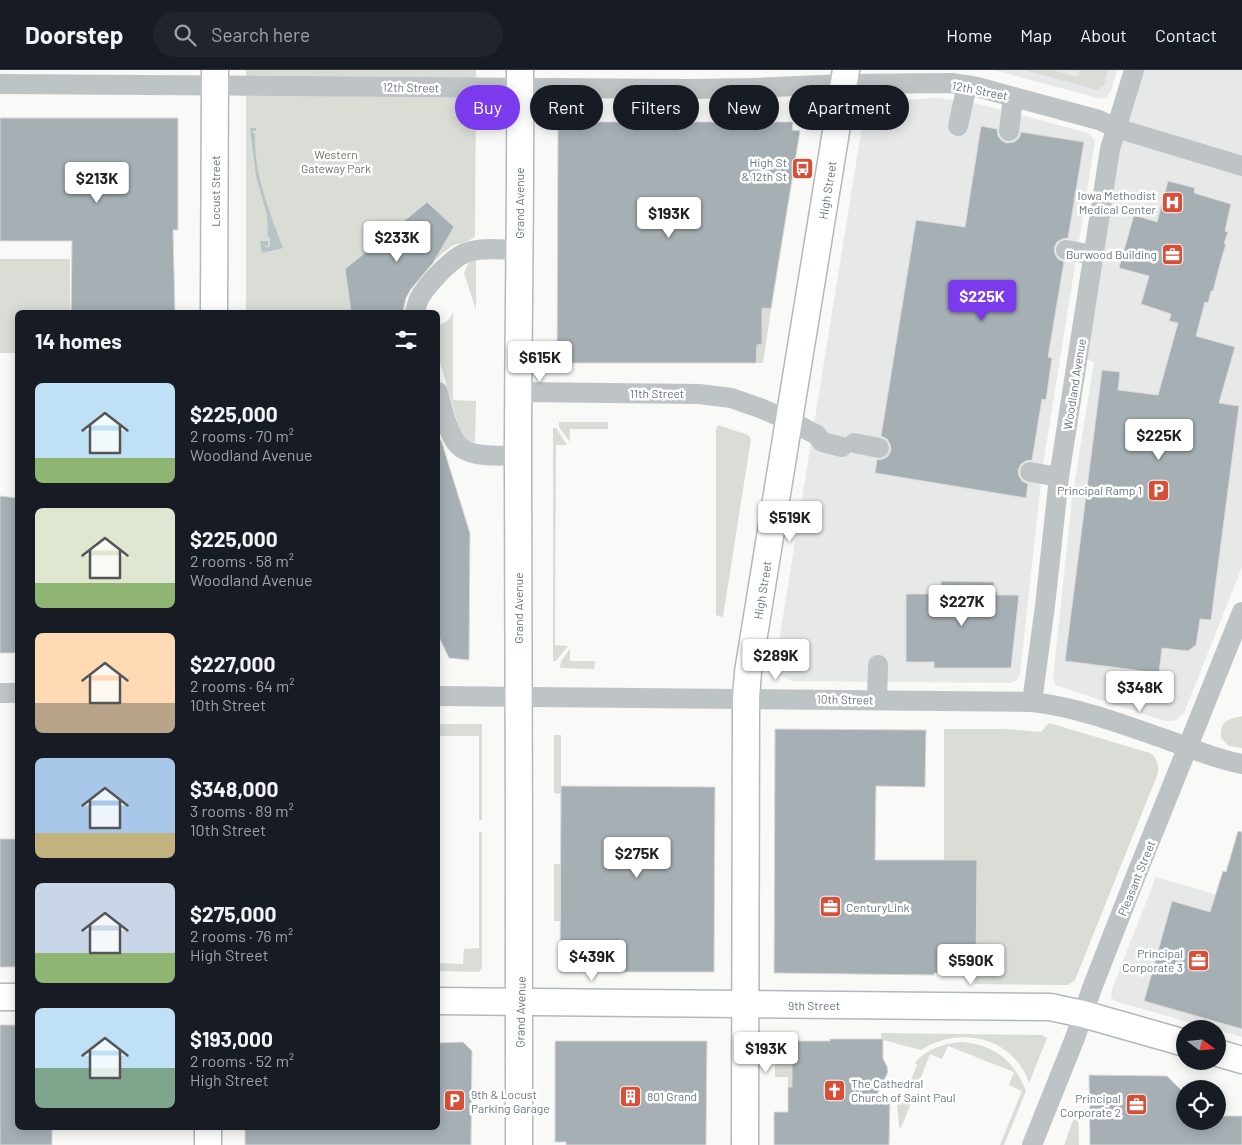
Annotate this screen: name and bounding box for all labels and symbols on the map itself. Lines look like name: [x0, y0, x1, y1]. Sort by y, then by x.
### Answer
street label: 12th Street: [951, 78, 1009, 102]
street label: 12th Street: [383, 80, 439, 94]
park label: Western Gateway Park: [301, 147, 371, 175]
street label: Locust Street: [208, 155, 222, 227]
place label: High St & 12th St: [741, 155, 787, 183]
bus stop icon: High St & 12th St: [791, 157, 815, 181]
street label: High Street: [815, 160, 839, 220]
pin: $213K: [62, 162, 132, 204]
street label: Grand Avenue: [512, 167, 526, 239]
place label: Iowa Methodist Medical Center: [1078, 188, 1157, 216]
hospital icon: Iowa Methodist Medical Center: [1160, 190, 1184, 214]
pin: $193K: [634, 196, 704, 239]
pin: $233K: [362, 220, 432, 263]
office icon: Burwood Building: [1161, 242, 1185, 266]
place label: Burwood Building: [1066, 247, 1157, 261]
pin: $225K: [947, 280, 1017, 322]
street label: Woodland Avenue: [1060, 337, 1088, 431]
pin: $615K: [505, 340, 575, 383]
street label: 11th Street: [630, 386, 684, 400]
pin: $225K: [1124, 418, 1194, 461]
parking icon: Principal Ramp 1: [1146, 478, 1170, 502]
place label: Principal Ramp 1: [1057, 483, 1142, 497]
pin: $519K: [755, 500, 825, 543]
street label: High Street: [750, 560, 774, 620]
street label: Grand Avenue: [511, 572, 525, 644]
pin: $227K: [927, 584, 997, 627]
pin: $289K: [741, 638, 811, 681]
pin: $348K: [1105, 670, 1175, 713]
street label: 10th Street: [816, 692, 874, 706]
pin: $275K: [602, 836, 672, 879]
street label: Pleasant Street: [1114, 838, 1158, 918]
office icon: CenturyLink: [818, 895, 842, 919]
place label: CenturyLink: [846, 900, 910, 914]
pin: $439K: [557, 940, 627, 982]
pin: $590K: [936, 944, 1006, 986]
place label: Principal Corporate 3: [1122, 946, 1183, 974]
office icon: Principal Corporate 3: [1187, 948, 1211, 972]
street label: Grand Avenue: [512, 976, 528, 1048]
street label: 9th Street: [788, 998, 840, 1012]
north arrow: [1176, 1020, 1226, 1070]
pin: $193K: [731, 1032, 801, 1074]
place label: The Cathedral Church of Saint Paul: [851, 1076, 956, 1104]
church icon: The Cathedral Church of Saint Paul: [823, 1078, 847, 1102]
building icon: 801 Grand: [619, 1084, 643, 1108]
place label: 9th & Locust Parking Garage: [471, 1087, 550, 1115]
parking icon: 9th & Locust Parking Garage: [443, 1089, 467, 1113]
place label: 801 Grand: [647, 1089, 697, 1103]
place label: Principal Corporate 2: [1060, 1091, 1121, 1119]
office icon: Principal Corporate 2: [1125, 1093, 1149, 1117]

